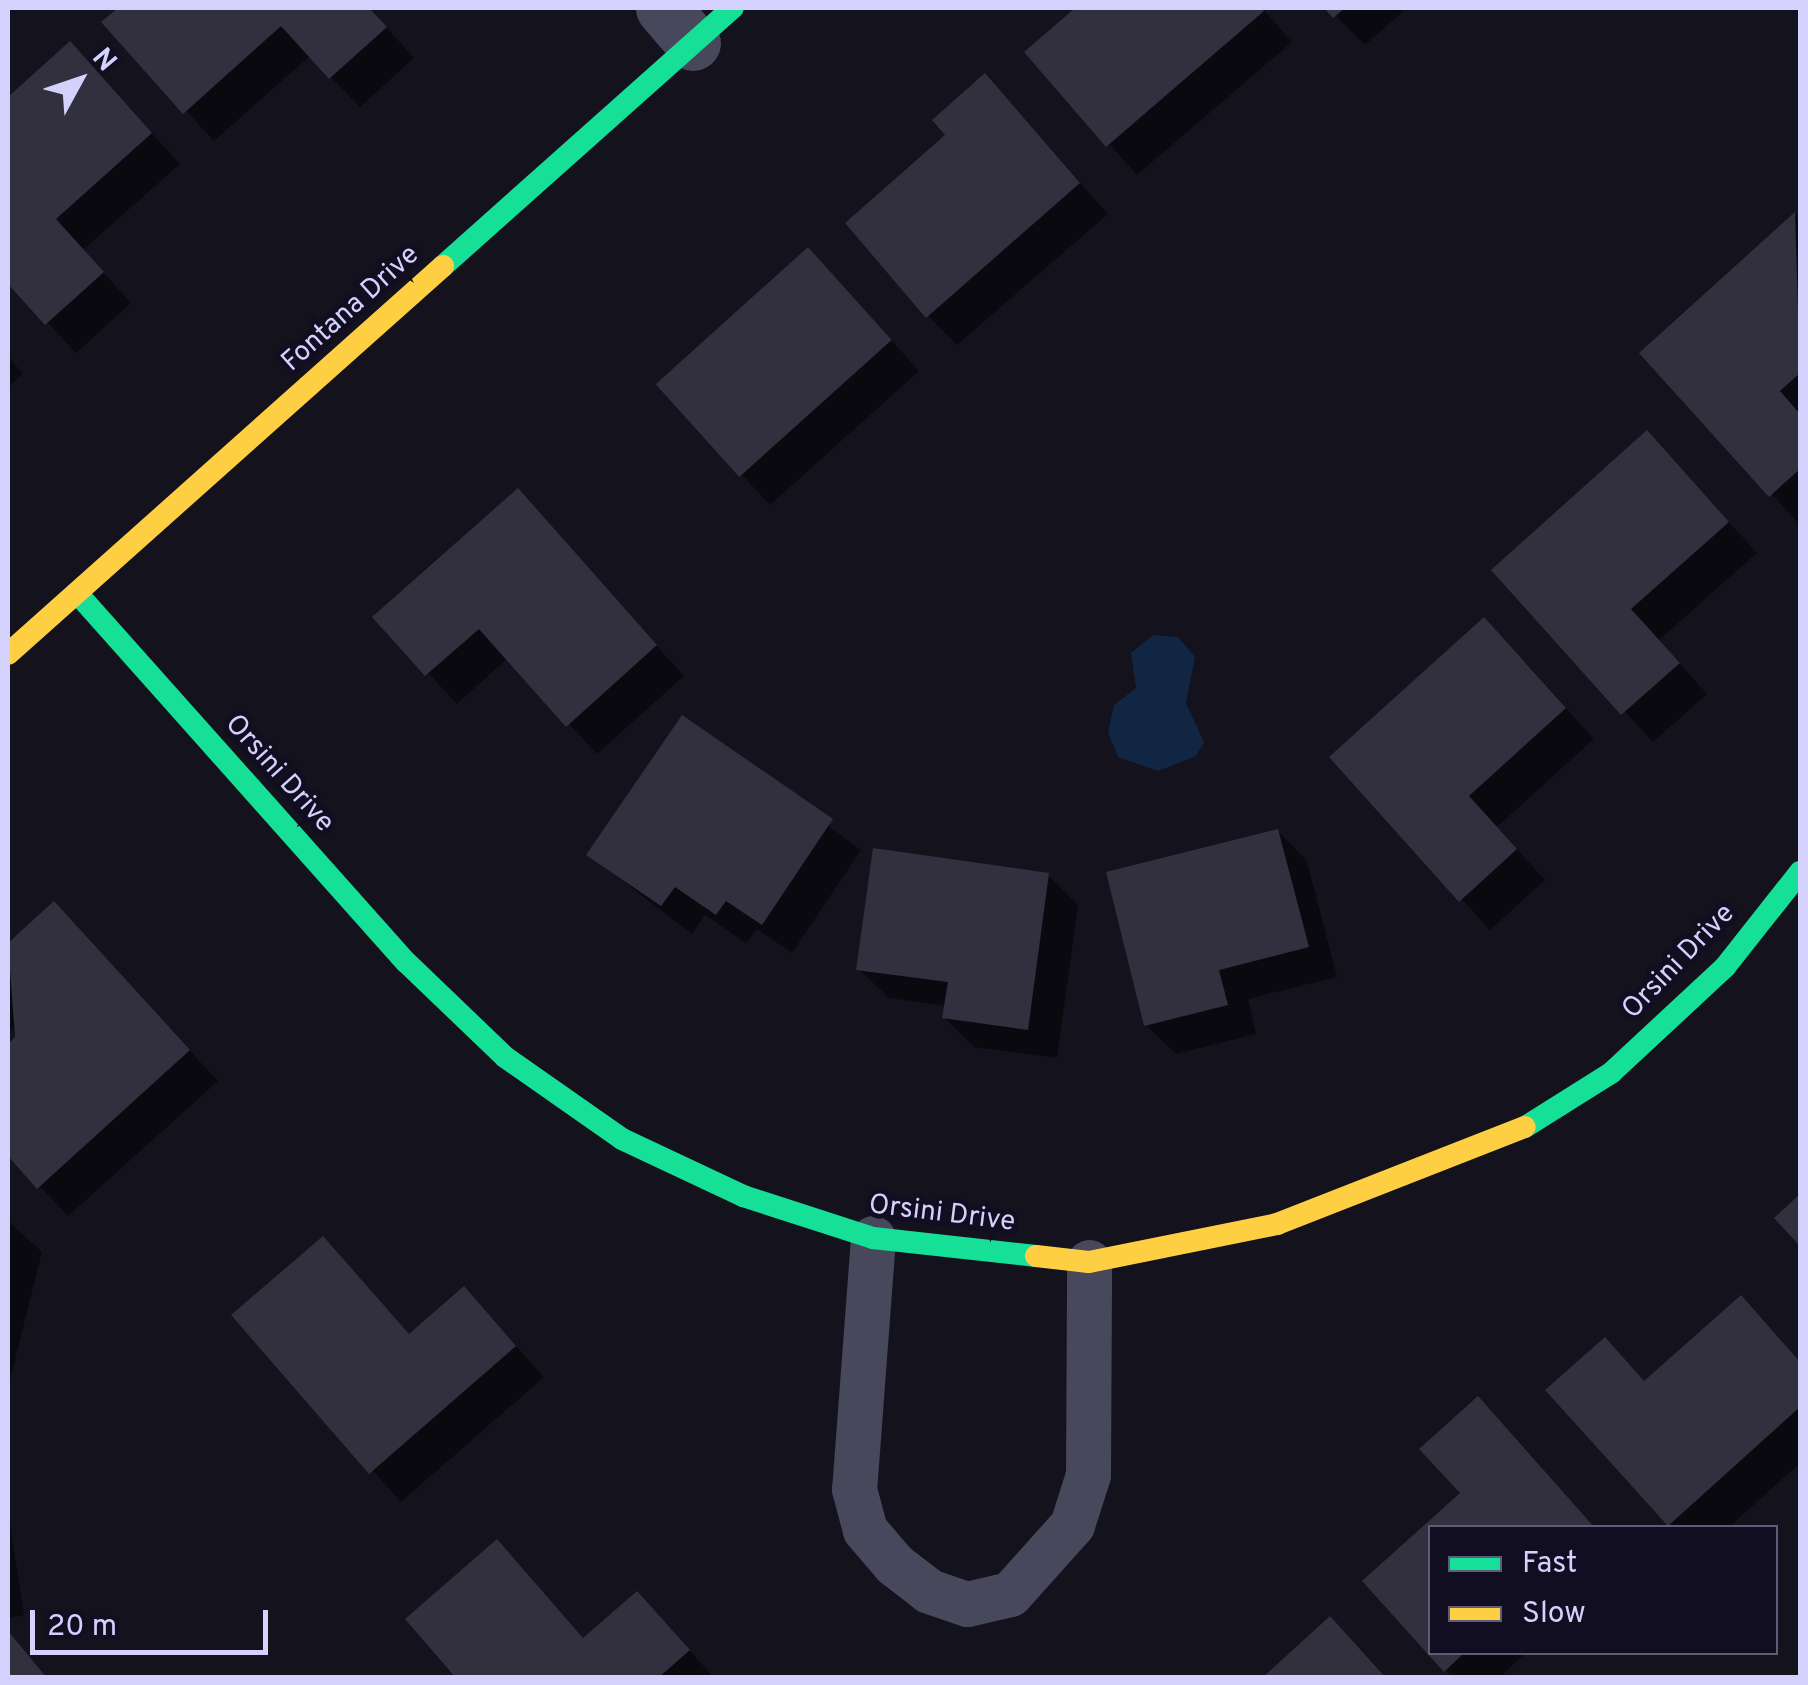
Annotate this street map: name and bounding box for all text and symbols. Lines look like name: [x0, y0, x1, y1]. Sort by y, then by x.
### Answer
north arrow: [30, 30, 130, 130]
text: N: [83, 41, 123, 80]
street label: Fontana Drive: [275, 239, 427, 379]
street label: Orsini Drive: [217, 708, 341, 840]
street label: Orsini Drive: [1616, 897, 1742, 1027]
street label: Orsini Drive: [867, 1188, 1017, 1240]
legend: [1428, 1525, 1778, 1655]
text: Fast: [1522, 1546, 1577, 1583]
scale bar: [35, 1590, 272, 1652]
text: Slow: [1522, 1596, 1586, 1633]
text: 20 m: [47, 1609, 117, 1646]

